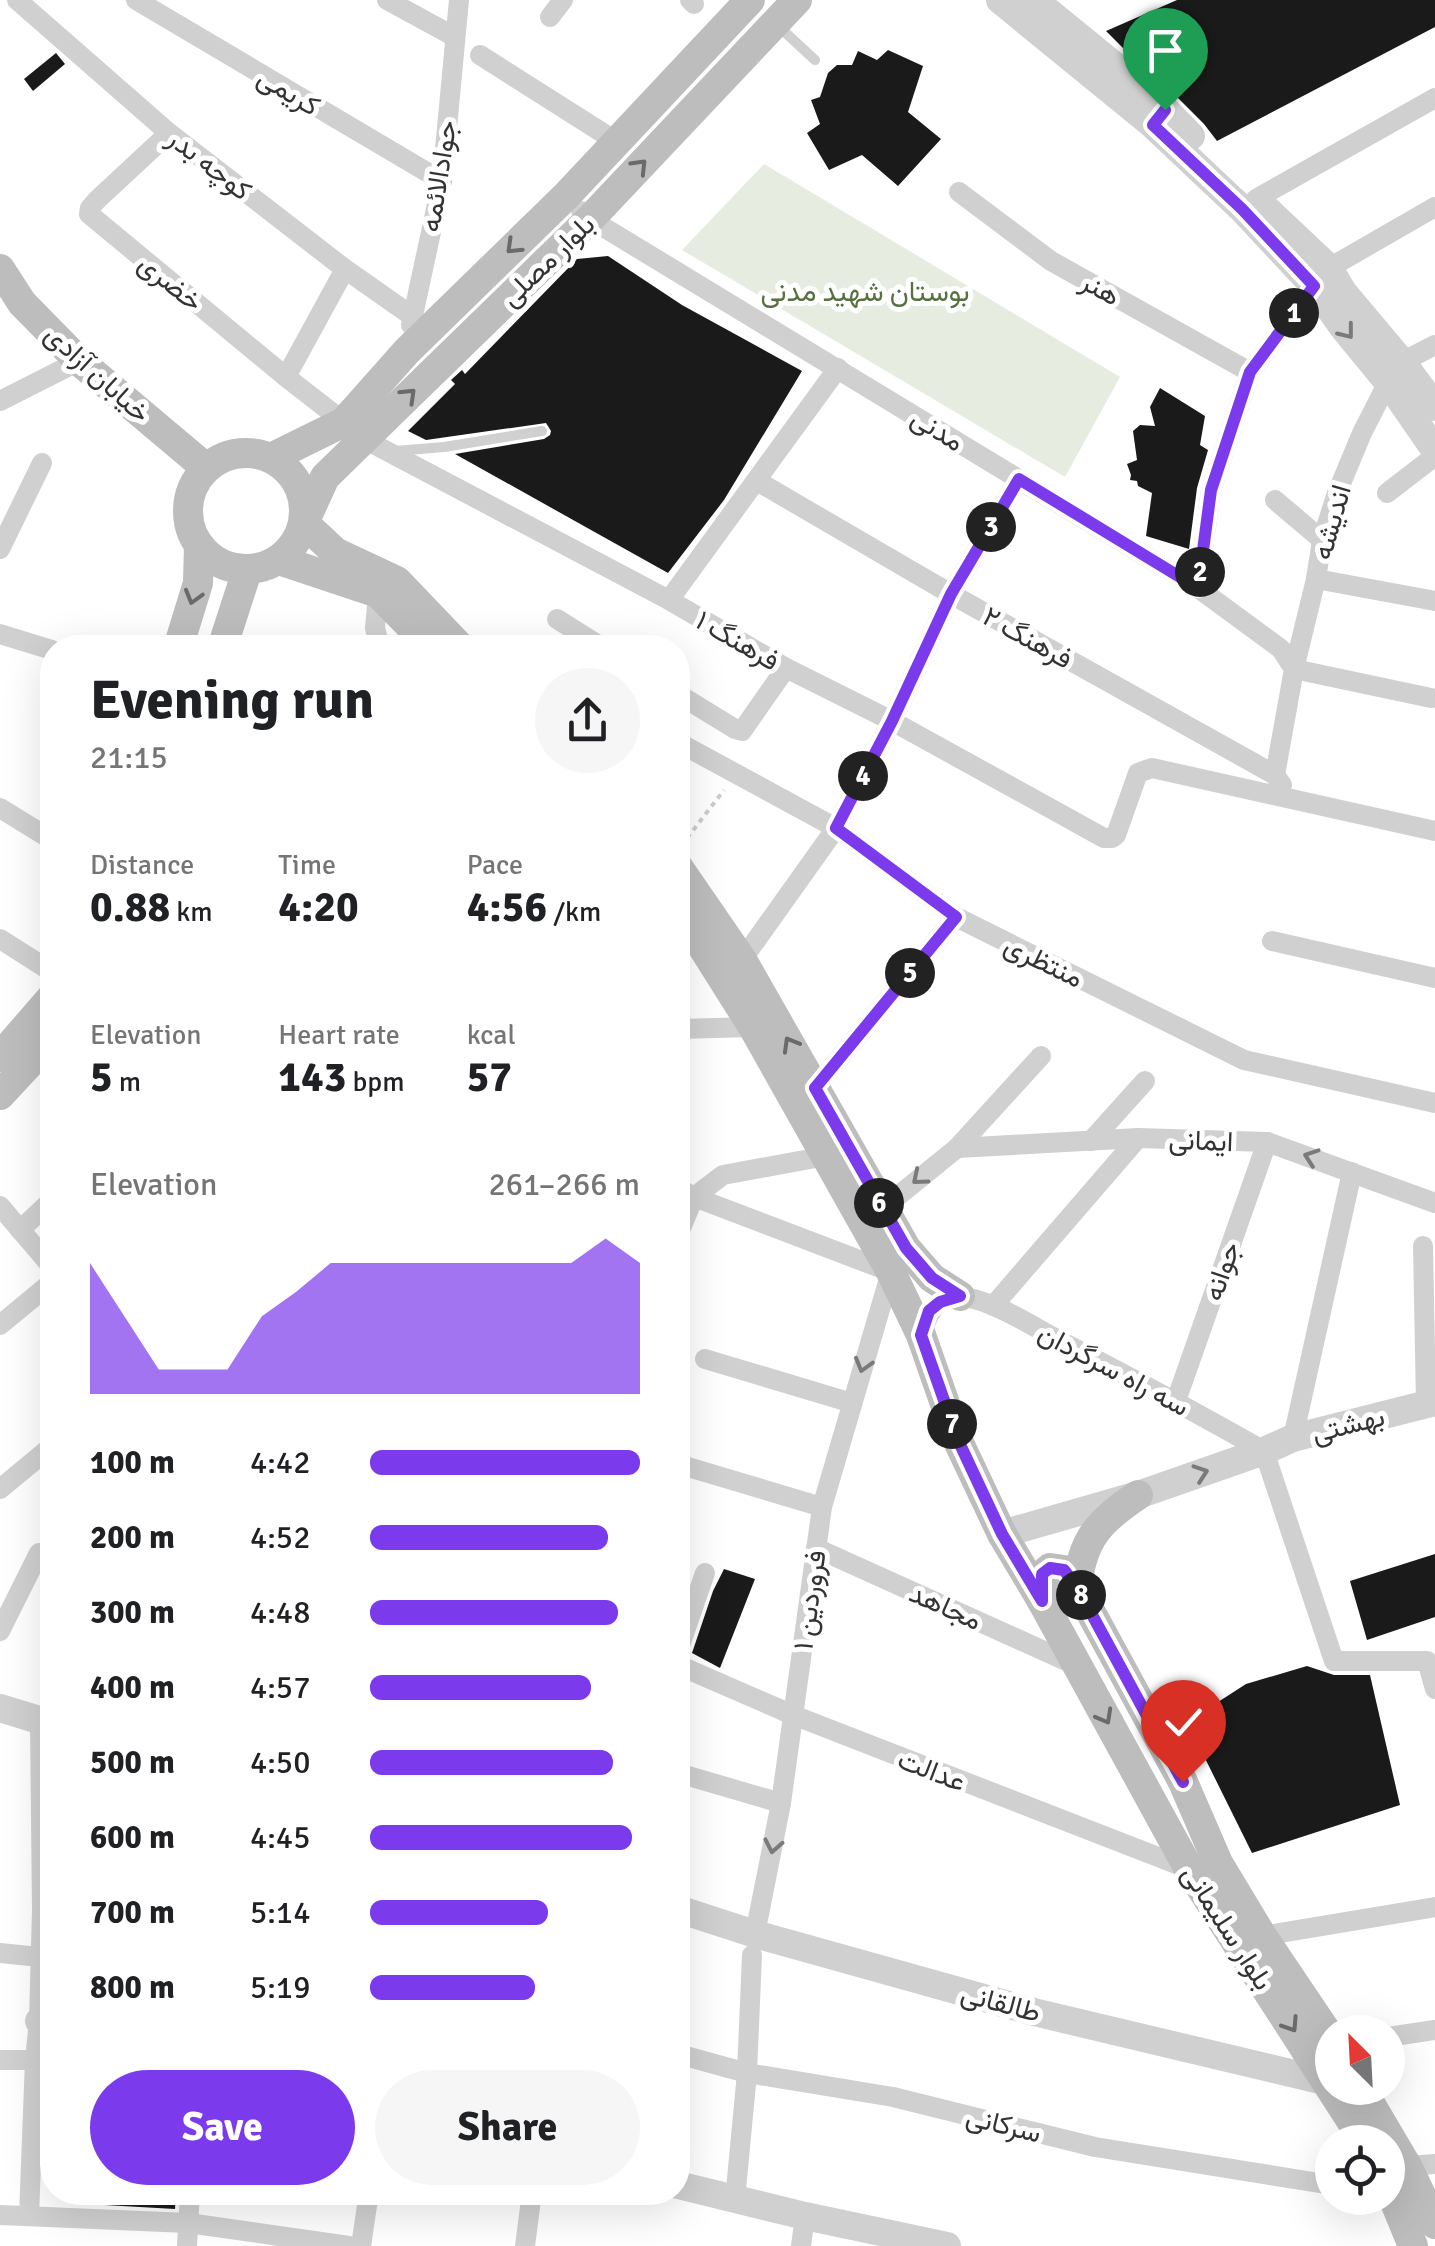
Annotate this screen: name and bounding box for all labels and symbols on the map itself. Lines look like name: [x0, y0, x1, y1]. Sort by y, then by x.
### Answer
pin: [1123, 8, 1208, 111]
street label: کریمی: [251, 60, 326, 124]
street label: جوادالائمه: [413, 118, 465, 234]
street label: کوچه بدر: [159, 121, 258, 209]
one-way arrow: [628, 160, 646, 178]
street label: بلوار مصلی: [493, 208, 602, 314]
one-way arrow: [507, 236, 525, 254]
street label: خضری: [131, 246, 210, 319]
street label: هنر: [1074, 264, 1126, 313]
park label: بوستان شهید مدنی: [760, 275, 970, 309]
pin: 1: [1269, 288, 1319, 338]
street label: خیابان آزادی: [37, 317, 157, 430]
one-way arrow: [1336, 321, 1353, 339]
one-way arrow: [398, 389, 416, 407]
street label: مدنی: [905, 401, 970, 459]
street label: اندیشه: [1305, 481, 1359, 564]
pin: 3: [966, 502, 1016, 552]
pin: 2: [1175, 547, 1225, 597]
one-way arrow: [184, 588, 205, 605]
street label: فرهنگ ۲: [977, 599, 1078, 676]
street label: فرهنگ ۱: [690, 603, 785, 678]
pin: 4: [838, 751, 888, 801]
street label: منتظری: [998, 928, 1089, 996]
pin: 5: [885, 948, 935, 998]
one-way arrow: [783, 1037, 802, 1055]
street label: ایمانی: [1168, 1123, 1234, 1159]
one-way arrow: [1303, 1149, 1320, 1169]
one-way arrow: [913, 1166, 931, 1184]
pin: 6: [854, 1178, 904, 1228]
street label: جوانه: [1196, 1237, 1248, 1305]
street label: سه راه سرگردان: [1032, 1316, 1195, 1424]
one-way arrow: [854, 1356, 875, 1373]
pin: 7: [927, 1399, 977, 1449]
street label: بهشتی: [1308, 1400, 1388, 1450]
one-way arrow: [1191, 1465, 1208, 1485]
street label: فروردین ۱: [786, 1548, 834, 1652]
pin: 8: [1056, 1570, 1106, 1620]
street label: مجاهد: [904, 1576, 987, 1638]
pin: [1141, 1680, 1226, 1783]
one-way arrow: [1092, 1707, 1112, 1725]
street label: عدالت: [893, 1743, 970, 1799]
one-way arrow: [763, 1837, 784, 1854]
street label: بلوار سلیمانی: [1174, 1859, 1280, 1997]
street label: طالقانی: [957, 1976, 1044, 2030]
one-way arrow: [1278, 2014, 1297, 2032]
north arrow: [1315, 2015, 1405, 2105]
street label: سرکانی: [963, 2099, 1045, 2151]

